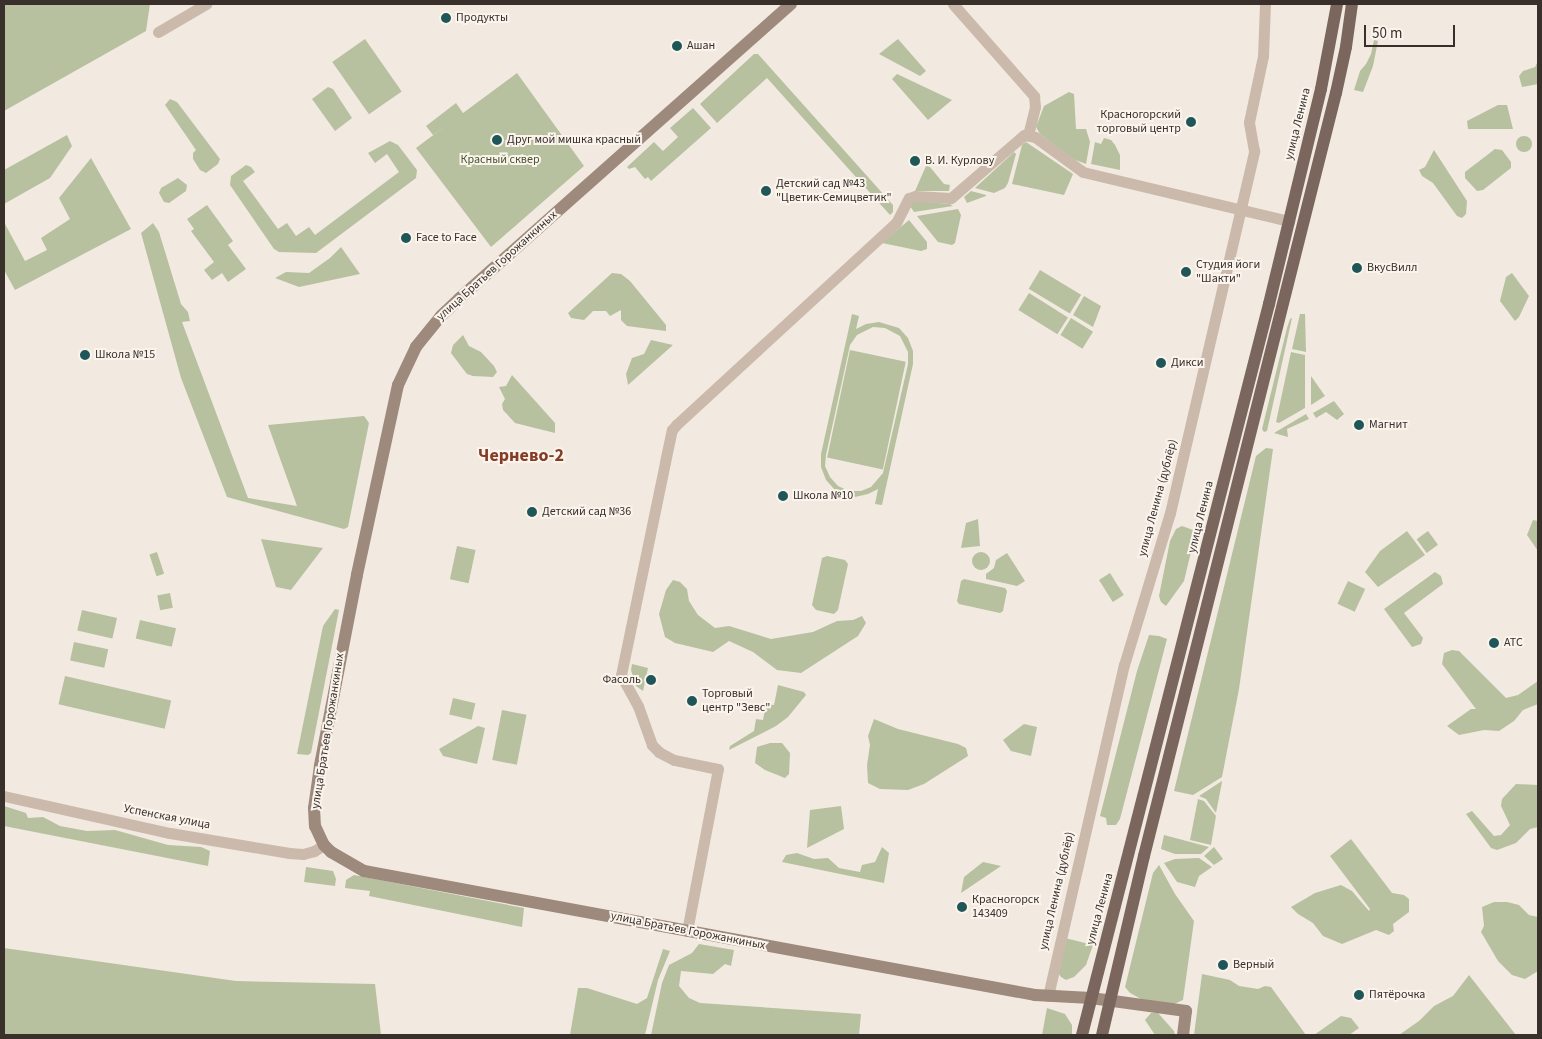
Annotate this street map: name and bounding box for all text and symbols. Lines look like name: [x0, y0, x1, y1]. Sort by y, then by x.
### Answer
place label: Продукты: [456, 11, 508, 25]
marker: Продукты: [440, 12, 452, 24]
scale bar: [1367, 15, 1458, 47]
text: 50 m: [1372, 23, 1402, 44]
place label: Ашан: [687, 39, 715, 53]
marker: Ашан: [671, 40, 683, 52]
street label: улица Ленина: [1282, 87, 1314, 161]
place label: Красногорский торговый центр: [1097, 108, 1181, 136]
marker: Красногорский торговый центр: [1185, 116, 1197, 128]
place label: Друг мой мишка красный: [507, 133, 641, 147]
marker: Друг мой мишка красный: [491, 134, 503, 146]
park label: Красный сквер: [460, 153, 540, 167]
place label: В. И. Курлову: [925, 154, 994, 168]
marker: В. И. Курлову: [909, 155, 921, 167]
place label: Детский сад №43 "Цветик-Семицветик": [776, 177, 892, 205]
marker: Детский сад №43 "Цветик-Семицветик": [760, 185, 772, 197]
street label: улица Братьев Горожанкиных: [434, 208, 560, 324]
place label: Face to Face: [416, 231, 477, 245]
marker: Face to Face: [400, 232, 412, 244]
place label: Студия йоги "Шакти": [1196, 258, 1260, 286]
place label: ВкусВилл: [1367, 261, 1417, 275]
marker: ВкусВилл: [1351, 262, 1363, 274]
marker: Студия йоги "Шакти": [1180, 266, 1192, 278]
place label: Школа №15: [95, 348, 155, 362]
marker: Школа №15: [79, 349, 91, 361]
place label: Дикси: [1171, 356, 1204, 370]
marker: Дикси: [1155, 357, 1167, 369]
place label: Магнит: [1369, 418, 1408, 432]
marker: Магнит: [1353, 419, 1365, 431]
street label: улица Ленина (дублёр): [1135, 438, 1181, 558]
district label: Чернево-2: [478, 445, 564, 467]
street label: улица Ленина: [1185, 480, 1217, 554]
place label: Школа №10: [793, 489, 853, 503]
marker: Школа №10: [777, 490, 789, 502]
place label: Детский сад №36: [542, 505, 631, 519]
marker: Детский сад №36: [526, 506, 538, 518]
place label: АТС: [1504, 636, 1523, 650]
marker: АТС: [1488, 637, 1500, 649]
street label: улица Братьев Горожанкиных: [309, 652, 347, 810]
place label: Фасоль: [602, 673, 641, 687]
marker: Фасоль: [645, 674, 657, 686]
place label: Торговый центр "Зевс": [702, 687, 770, 715]
marker: Торговый центр "Зевс": [686, 695, 698, 707]
street label: Успенская улица: [122, 802, 212, 832]
street label: улица Ленина (дублёр): [1036, 830, 1078, 952]
street label: улица Ленина: [1084, 872, 1116, 946]
place label: Красногорск 143409: [972, 893, 1039, 921]
marker: Красногорск 143409: [956, 901, 968, 913]
street label: улица Братьев Горожанкиных: [609, 909, 767, 953]
place label: Верный: [1233, 958, 1274, 972]
marker: Верный: [1217, 959, 1229, 971]
place label: Пятёрочка: [1369, 988, 1425, 1002]
marker: Пятёрочка: [1353, 989, 1365, 1001]

